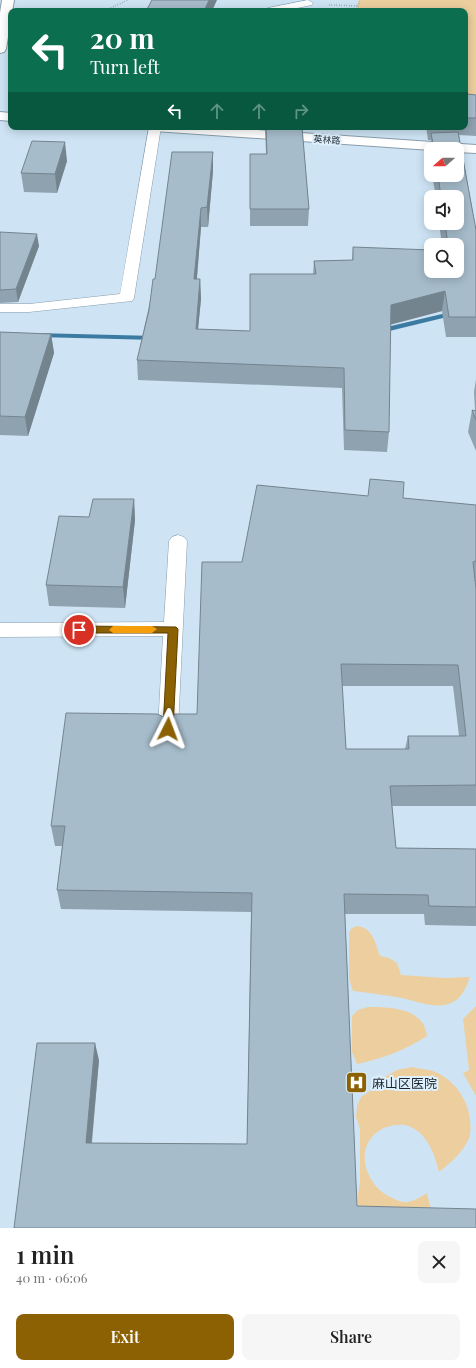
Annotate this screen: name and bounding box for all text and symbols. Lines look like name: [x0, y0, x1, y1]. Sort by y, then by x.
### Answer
text: 20 m: [90, 19, 155, 56]
icon: left: [24, 24, 76, 76]
text: Turn left: [90, 55, 160, 79]
icon: left: [164, 100, 186, 122]
icon: ahead: [206, 100, 228, 122]
icon: ahead: [248, 100, 270, 122]
icon: right: [290, 100, 312, 122]
street label: 英林路: [313, 132, 341, 146]
north arrow: [424, 142, 464, 182]
map controls: [424, 142, 464, 278]
button: sound: [424, 190, 464, 230]
button: search: [424, 238, 464, 278]
pin: [62, 613, 96, 647]
icon: arrive: [68, 619, 90, 641]
position arrow: [147, 708, 189, 750]
hospital icon: 麻山区医院: [344, 1069, 370, 1095]
place label: 麻山区医院: [372, 1074, 437, 1091]
text: 1 min: [16, 1238, 74, 1270]
button: close: [418, 1241, 460, 1283]
text: 40 m · 06:06: [16, 1269, 87, 1286]
button: Exit: [16, 1314, 234, 1360]
button: Share: [242, 1314, 460, 1360]

